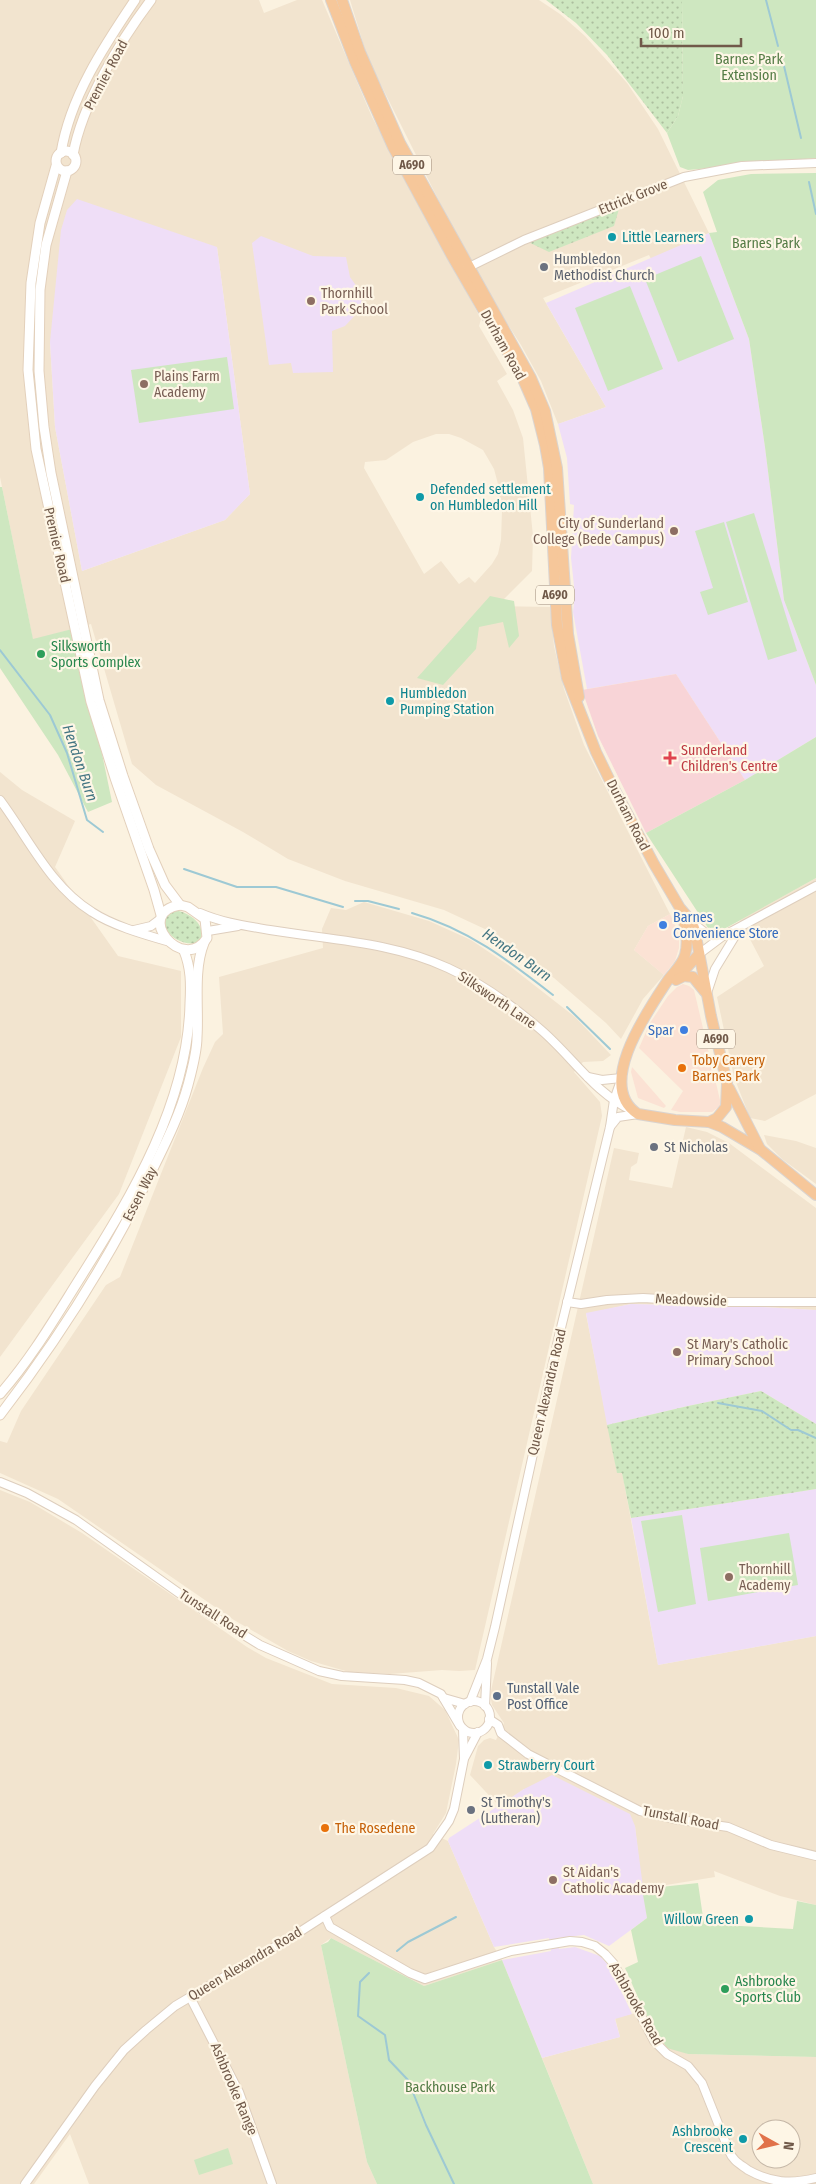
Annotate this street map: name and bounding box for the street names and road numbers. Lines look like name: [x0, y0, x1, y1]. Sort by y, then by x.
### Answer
street label: Premier Road: [80, 37, 132, 113]
road number: A690: [393, 156, 431, 174]
street label: Ettrick Grove: [596, 175, 670, 218]
street label: Durham Road: [477, 307, 529, 383]
street label: Premier Road: [40, 506, 74, 584]
road number: A690: [536, 586, 574, 604]
street label: Durham Road: [603, 777, 653, 853]
street label: Silksworth Lane: [455, 968, 539, 1032]
road number: A690: [697, 1030, 735, 1048]
street label: Essen Way: [119, 1163, 161, 1224]
street label: Meadowside: [655, 1290, 727, 1310]
street label: Queen Alexandra Road: [524, 1327, 570, 1457]
street label: Tunstall Road: [176, 1586, 250, 1642]
street label: Tunstall Road: [641, 1802, 721, 1834]
street label: Queen Alexandra Road: [185, 1923, 305, 2005]
street label: Ashbrooke Road: [605, 1959, 667, 2049]
street label: Ashbrooke Range: [207, 2040, 261, 2138]

